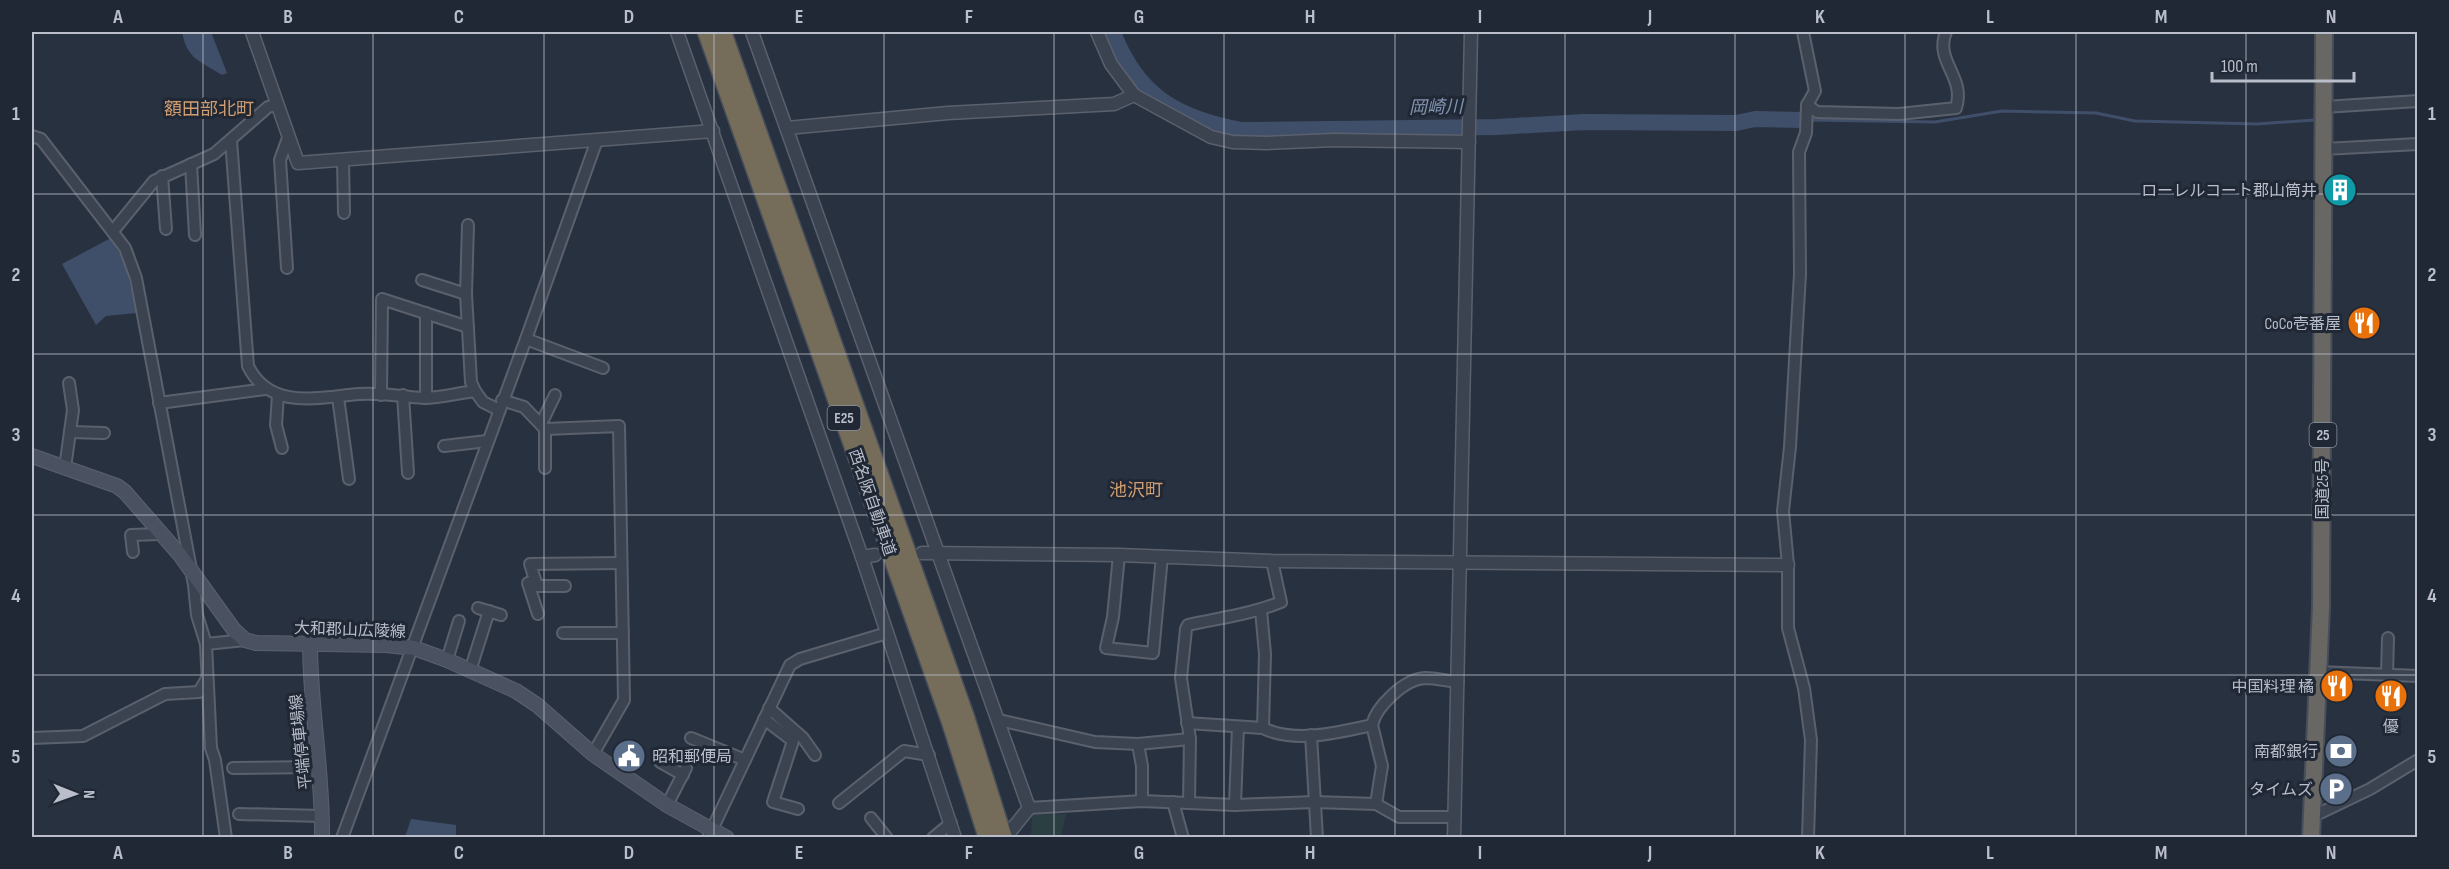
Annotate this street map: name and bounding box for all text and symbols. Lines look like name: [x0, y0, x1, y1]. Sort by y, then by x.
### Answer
text: A: [112, 5, 123, 29]
text: B: [283, 5, 293, 29]
text: C: [454, 5, 464, 29]
text: D: [624, 5, 634, 29]
text: E: [795, 5, 803, 29]
text: F: [965, 5, 973, 29]
text: G: [1134, 5, 1144, 29]
text: H: [1305, 5, 1315, 29]
text: I: [1478, 5, 1482, 29]
text: J: [1647, 5, 1652, 29]
text: K: [1815, 5, 1825, 29]
text: L: [1986, 5, 1994, 29]
text: M: [2155, 5, 2167, 29]
text: N: [2326, 5, 2336, 29]
scale bar: [2212, 45, 2354, 83]
text: 100 m: [2221, 56, 2258, 77]
water label: 岡崎川: [1409, 96, 1465, 118]
district label: 額田部北町: [164, 99, 254, 120]
text: 1: [12, 102, 20, 126]
text: 1: [2428, 102, 2436, 126]
building icon: ローレルコート郡山筒井: [2322, 172, 2358, 208]
place label: ローレルコート郡山筒井: [2141, 182, 2317, 201]
text: 2: [12, 263, 20, 287]
text: 2: [2428, 263, 2436, 287]
restaurant icon: CoCo壱番屋: [2346, 305, 2382, 341]
place label: CoCo壱番屋: [2264, 315, 2341, 334]
road number: E25: [828, 406, 860, 430]
text: 3: [12, 423, 21, 447]
road number: 25: [2310, 423, 2336, 447]
text: 3: [2428, 423, 2437, 447]
street label: 西名阪自動車道: [844, 446, 899, 559]
street label: 国道25号: [2314, 458, 2333, 520]
district label: 池沢町: [1109, 480, 1163, 501]
text: 4: [11, 584, 21, 608]
text: 4: [2427, 584, 2437, 608]
street label: 大和郡山広陵線: [294, 619, 406, 642]
restaurant icon: 中国料理 橘: [2319, 668, 2355, 704]
place label: 中国料理 橘: [2231, 678, 2314, 697]
restaurant icon: 優: [2373, 678, 2409, 714]
street label: 平端停車場線: [287, 693, 316, 791]
place label: 優: [2383, 718, 2399, 737]
bank icon: 南都銀行: [2323, 733, 2359, 769]
public building icon: 昭和郵便局: [611, 738, 647, 774]
place label: 南都銀行: [2254, 743, 2318, 762]
text: 5: [12, 745, 21, 769]
text: 5: [2428, 745, 2437, 769]
place label: 昭和郵便局: [652, 748, 732, 767]
north arrow: [45, 764, 105, 824]
parking icon: タイムズ: [2318, 771, 2354, 807]
place label: タイムズ: [2249, 781, 2313, 800]
text: N: [79, 790, 98, 799]
text: A: [112, 841, 123, 865]
text: B: [283, 841, 293, 865]
text: C: [454, 841, 464, 865]
text: D: [624, 841, 634, 865]
text: E: [795, 841, 803, 865]
text: F: [965, 841, 973, 865]
text: G: [1134, 841, 1144, 865]
text: H: [1305, 841, 1315, 865]
text: I: [1478, 841, 1482, 865]
text: J: [1647, 841, 1652, 865]
text: K: [1815, 841, 1825, 865]
text: L: [1986, 841, 1994, 865]
text: M: [2155, 841, 2167, 865]
text: N: [2326, 841, 2336, 865]

